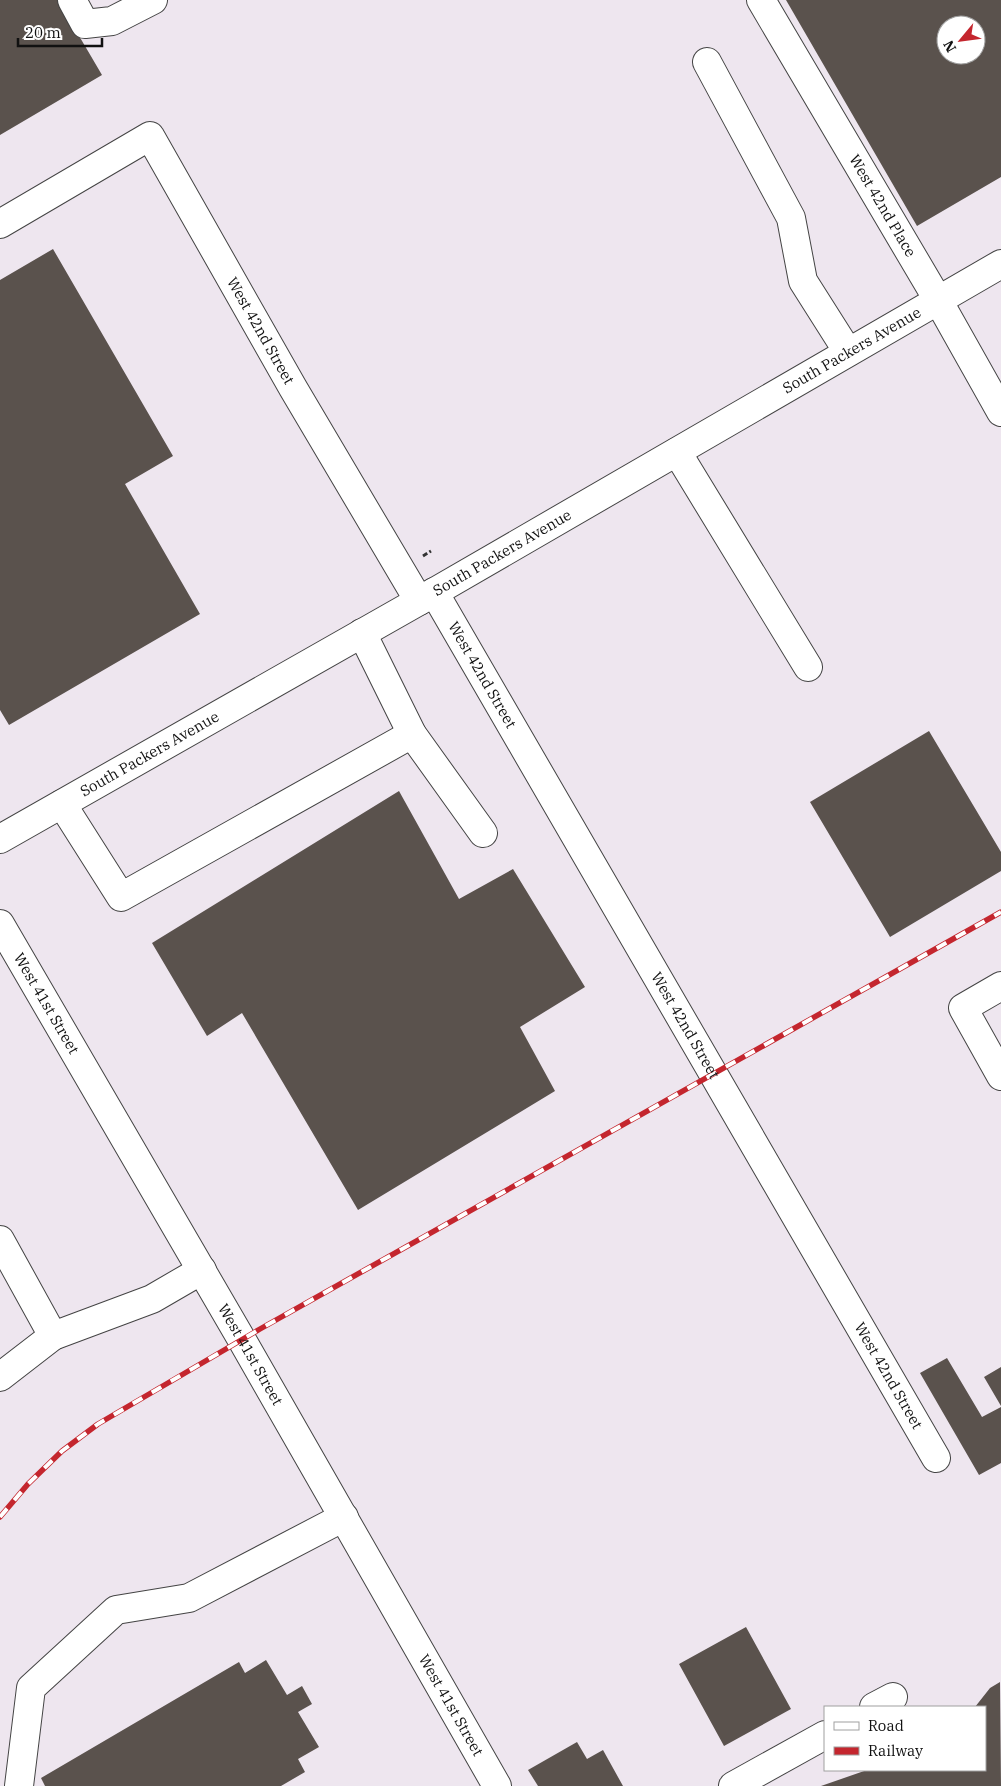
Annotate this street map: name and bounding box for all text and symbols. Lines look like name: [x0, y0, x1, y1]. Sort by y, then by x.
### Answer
scale bar: [18, 15, 101, 47]
north arrow: [936, 15, 986, 65]
text: 20 m: [25, 23, 61, 42]
text: N: [939, 37, 960, 56]
street label: West 42nd Place: [845, 151, 921, 260]
street label: West 42nd Street: [223, 274, 299, 388]
street label: South Packers Avenue: [779, 302, 924, 397]
street label: South Packers Avenue: [429, 505, 574, 600]
street label: West 42nd Street: [444, 618, 521, 732]
street label: South Packers Avenue: [76, 707, 222, 801]
street label: West 41st Street: [10, 949, 84, 1057]
street label: West 42nd Street: [647, 968, 724, 1082]
street label: West 41st Street: [214, 1300, 287, 1409]
street label: West 42nd Street: [850, 1319, 927, 1432]
street label: West 41st Street: [415, 1651, 488, 1759]
legend: [824, 1706, 986, 1771]
text: Road: [868, 1716, 904, 1735]
text: Railway: [868, 1741, 923, 1760]

